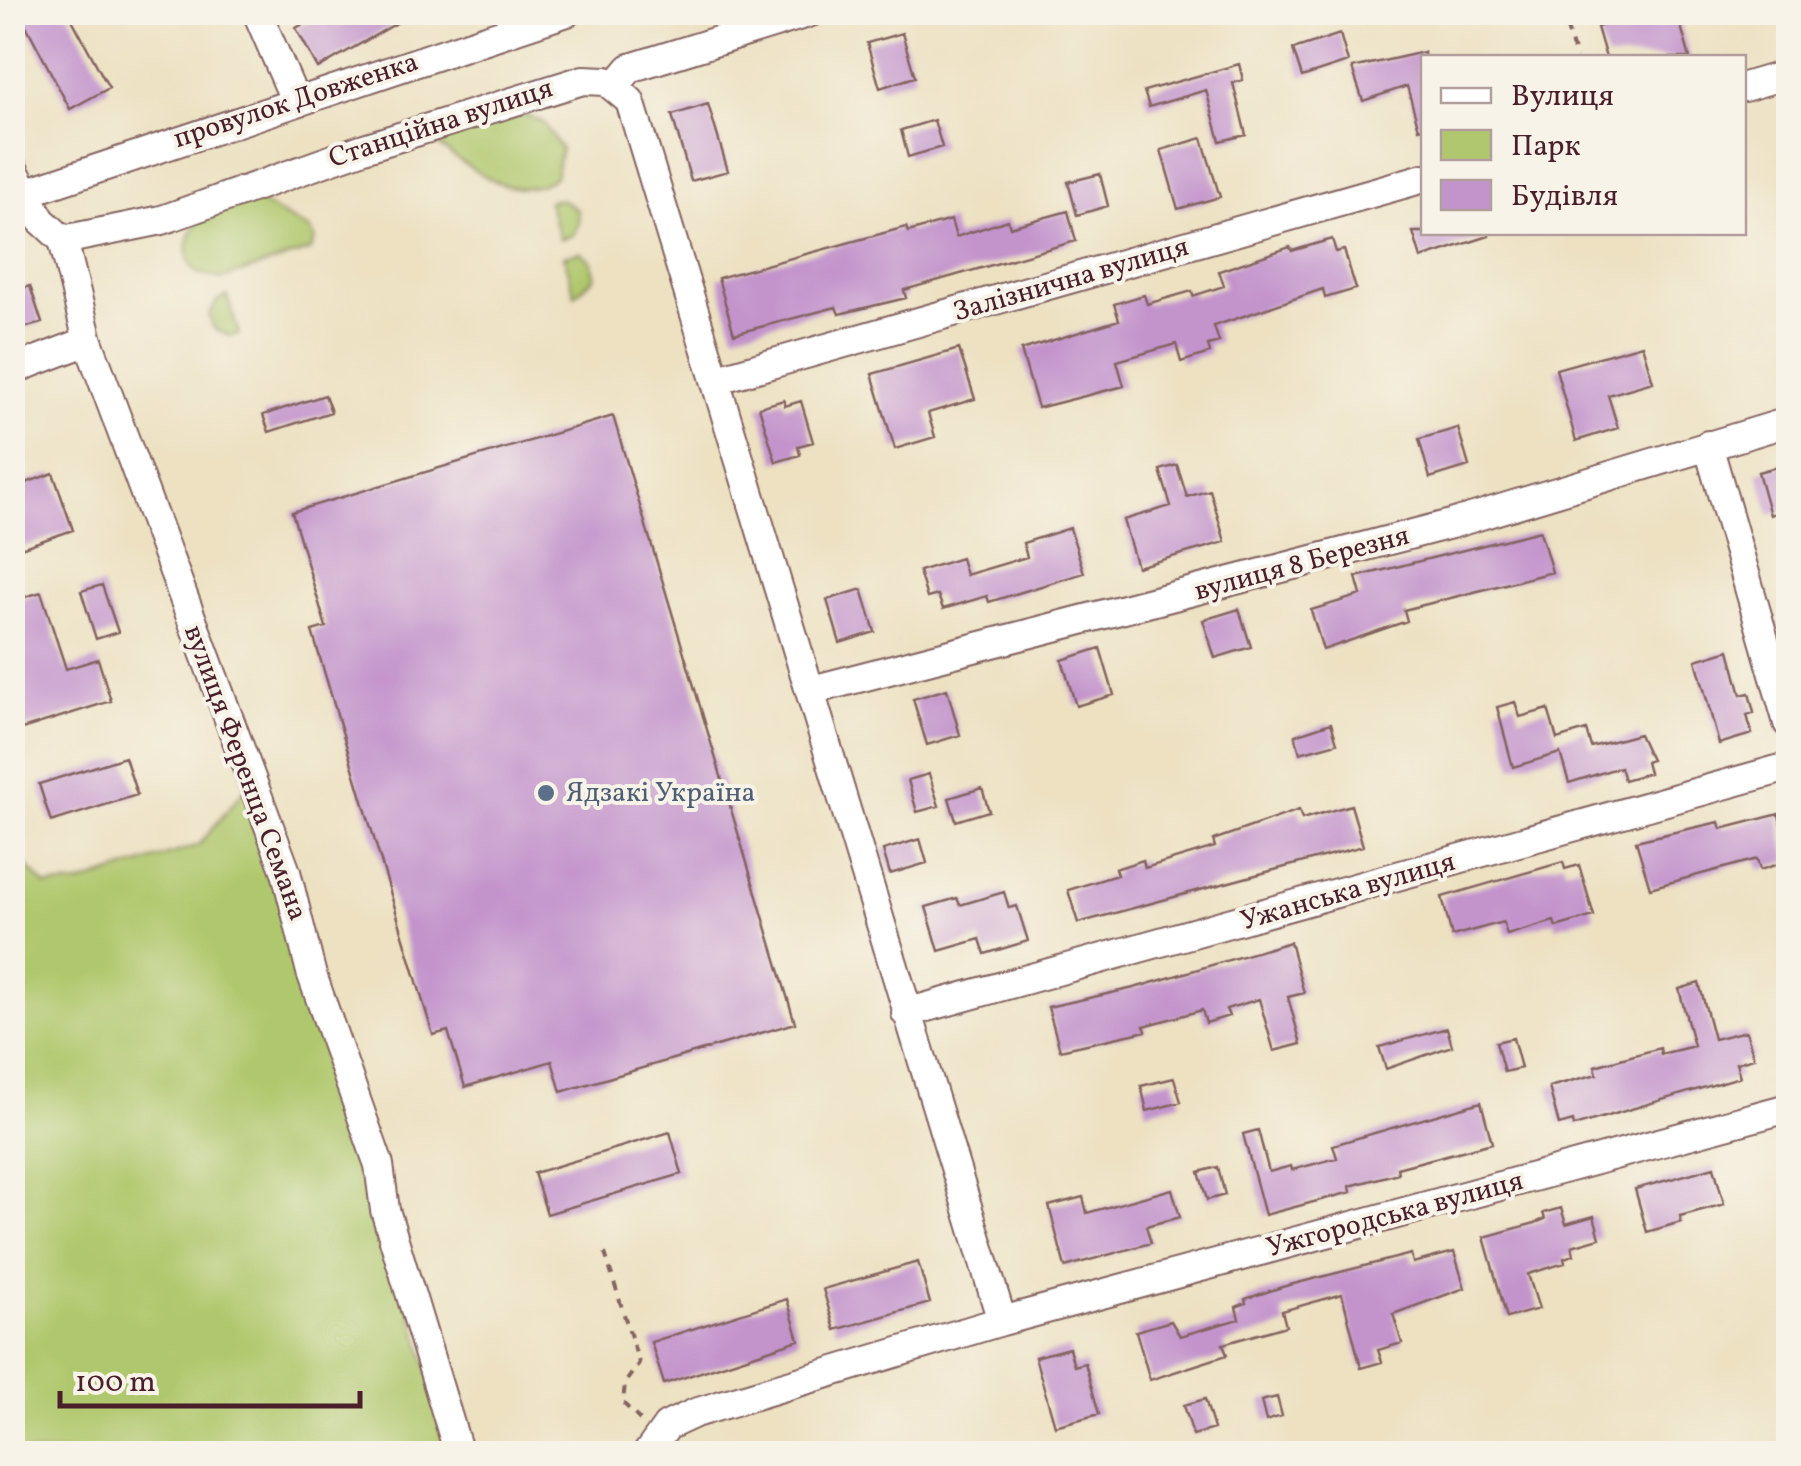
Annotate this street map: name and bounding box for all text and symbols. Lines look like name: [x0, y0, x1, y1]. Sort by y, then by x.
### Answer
street label: провулок Довженка: [169, 43, 423, 159]
legend: [1421, 55, 1746, 235]
street label: Станційна вулиця: [324, 69, 558, 179]
text: Вулиця: [1511, 76, 1614, 118]
text: Парк: [1511, 126, 1580, 168]
text: Будівля: [1511, 176, 1618, 218]
street label: Залізнична вулиця: [949, 228, 1193, 332]
street label: вулиця 8 Березня: [1190, 517, 1414, 611]
street label: вулиця Ференца Семана: [173, 620, 317, 926]
place label: Ядзакі Україна: [566, 774, 755, 813]
marker: Ядзакі Україна: [535, 782, 557, 804]
street label: Ужанська вулиця: [1236, 843, 1460, 941]
street label: Ужгородська вулиця: [1262, 1162, 1528, 1268]
scale bar: [60, 1346, 360, 1408]
text: 100 m: [75, 1362, 156, 1404]

